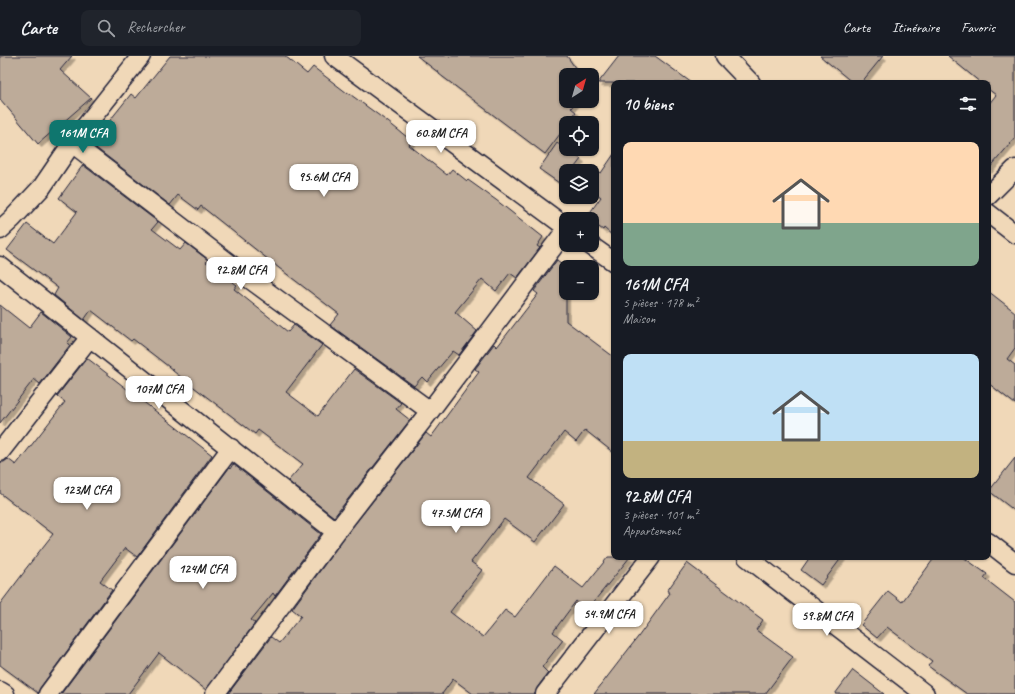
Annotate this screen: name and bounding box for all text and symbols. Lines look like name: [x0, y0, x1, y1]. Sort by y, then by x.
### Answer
search box: [81, 10, 361, 46]
text: Carte: [20, 16, 57, 40]
icon: search: [95, 17, 117, 39]
text: Rechercher: [127, 18, 185, 37]
text: Carte: [843, 19, 870, 36]
text: Itinéraire: [892, 19, 939, 36]
text: Favoris: [961, 19, 995, 36]
north arrow: [559, 68, 599, 108]
map controls: [559, 68, 599, 300]
icon: filters: [957, 93, 979, 115]
text: 10 biens: [623, 94, 673, 115]
button: locate: [559, 116, 599, 156]
pin: 161M CFA: [42, 120, 124, 154]
pin: 60.8M CFA: [395, 120, 487, 154]
text: 161M CFA: [58, 125, 108, 141]
text: 60.8M CFA: [415, 125, 467, 141]
pin: 95.6M CFA: [278, 164, 370, 198]
button: layers: [559, 164, 599, 204]
icon: home: [765, 168, 837, 240]
text: 95.6M CFA: [298, 169, 350, 185]
button: +: [559, 212, 599, 252]
pin: 92.8M CFA: [195, 257, 287, 291]
button: −: [559, 260, 599, 300]
text: 92.8M CFA: [215, 262, 267, 278]
text: 161M CFA: [623, 274, 687, 295]
text: 5 pièces · 178 m²: [623, 295, 698, 311]
text: Maison: [623, 311, 655, 327]
pin: 107M CFA: [118, 376, 200, 410]
icon: home: [765, 380, 837, 452]
text: 107M CFA: [135, 381, 183, 397]
pin: 123M CFA: [46, 477, 128, 511]
text: 123M CFA: [63, 482, 111, 498]
text: 92.8M CFA: [623, 486, 690, 507]
pin: 47.5M CFA: [410, 500, 502, 534]
text: 47.5M CFA: [430, 505, 482, 521]
text: 3 pièces · 101 m²: [623, 507, 698, 523]
text: Appartement: [623, 523, 681, 539]
pin: 124M CFA: [162, 556, 244, 590]
text: 124M CFA: [179, 561, 227, 577]
pin: 54.9M CFA: [563, 601, 655, 635]
pin: 59.8M CFA: [781, 603, 873, 637]
text: 54.9M CFA: [583, 606, 635, 622]
text: 59.8M CFA: [801, 608, 853, 624]

